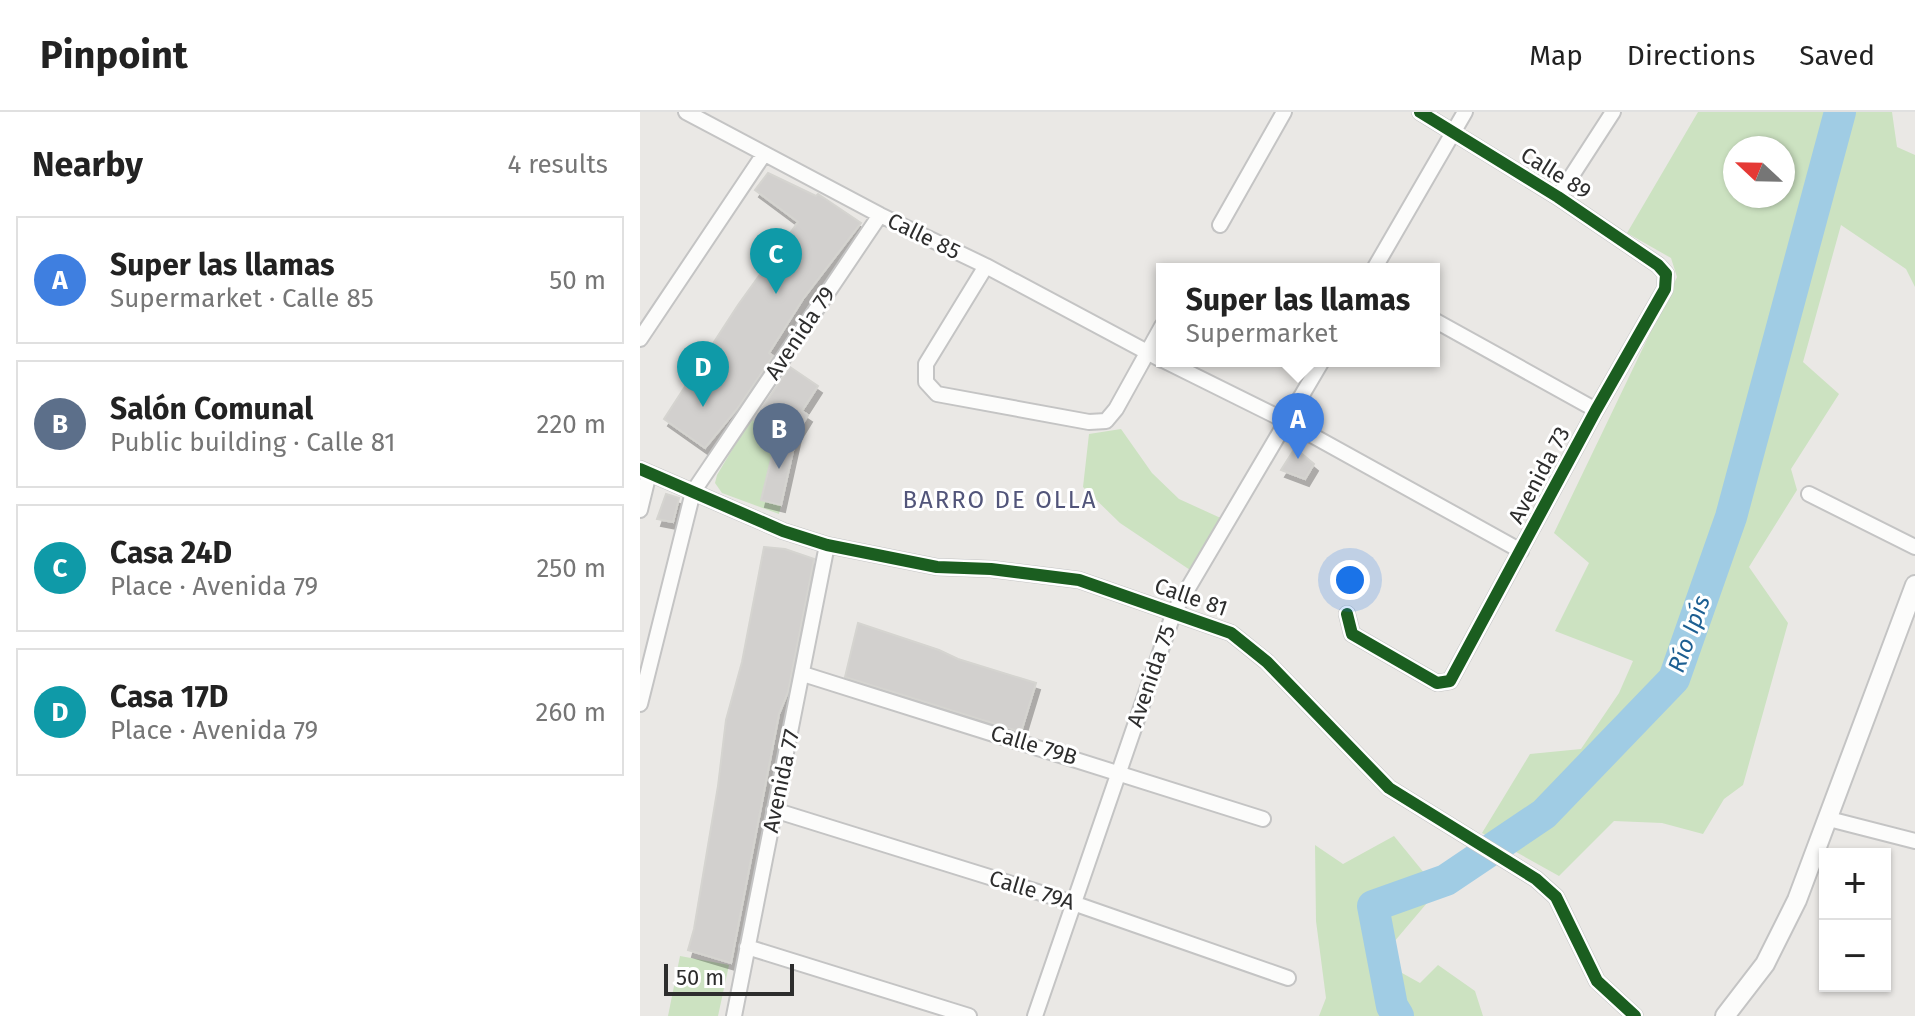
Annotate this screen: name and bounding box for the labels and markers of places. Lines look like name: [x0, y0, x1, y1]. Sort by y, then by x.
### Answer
pin: C: [750, 228, 802, 294]
pin: D: [677, 341, 729, 407]
pin: A: [1272, 393, 1324, 459]
pin: B: [753, 403, 805, 469]

